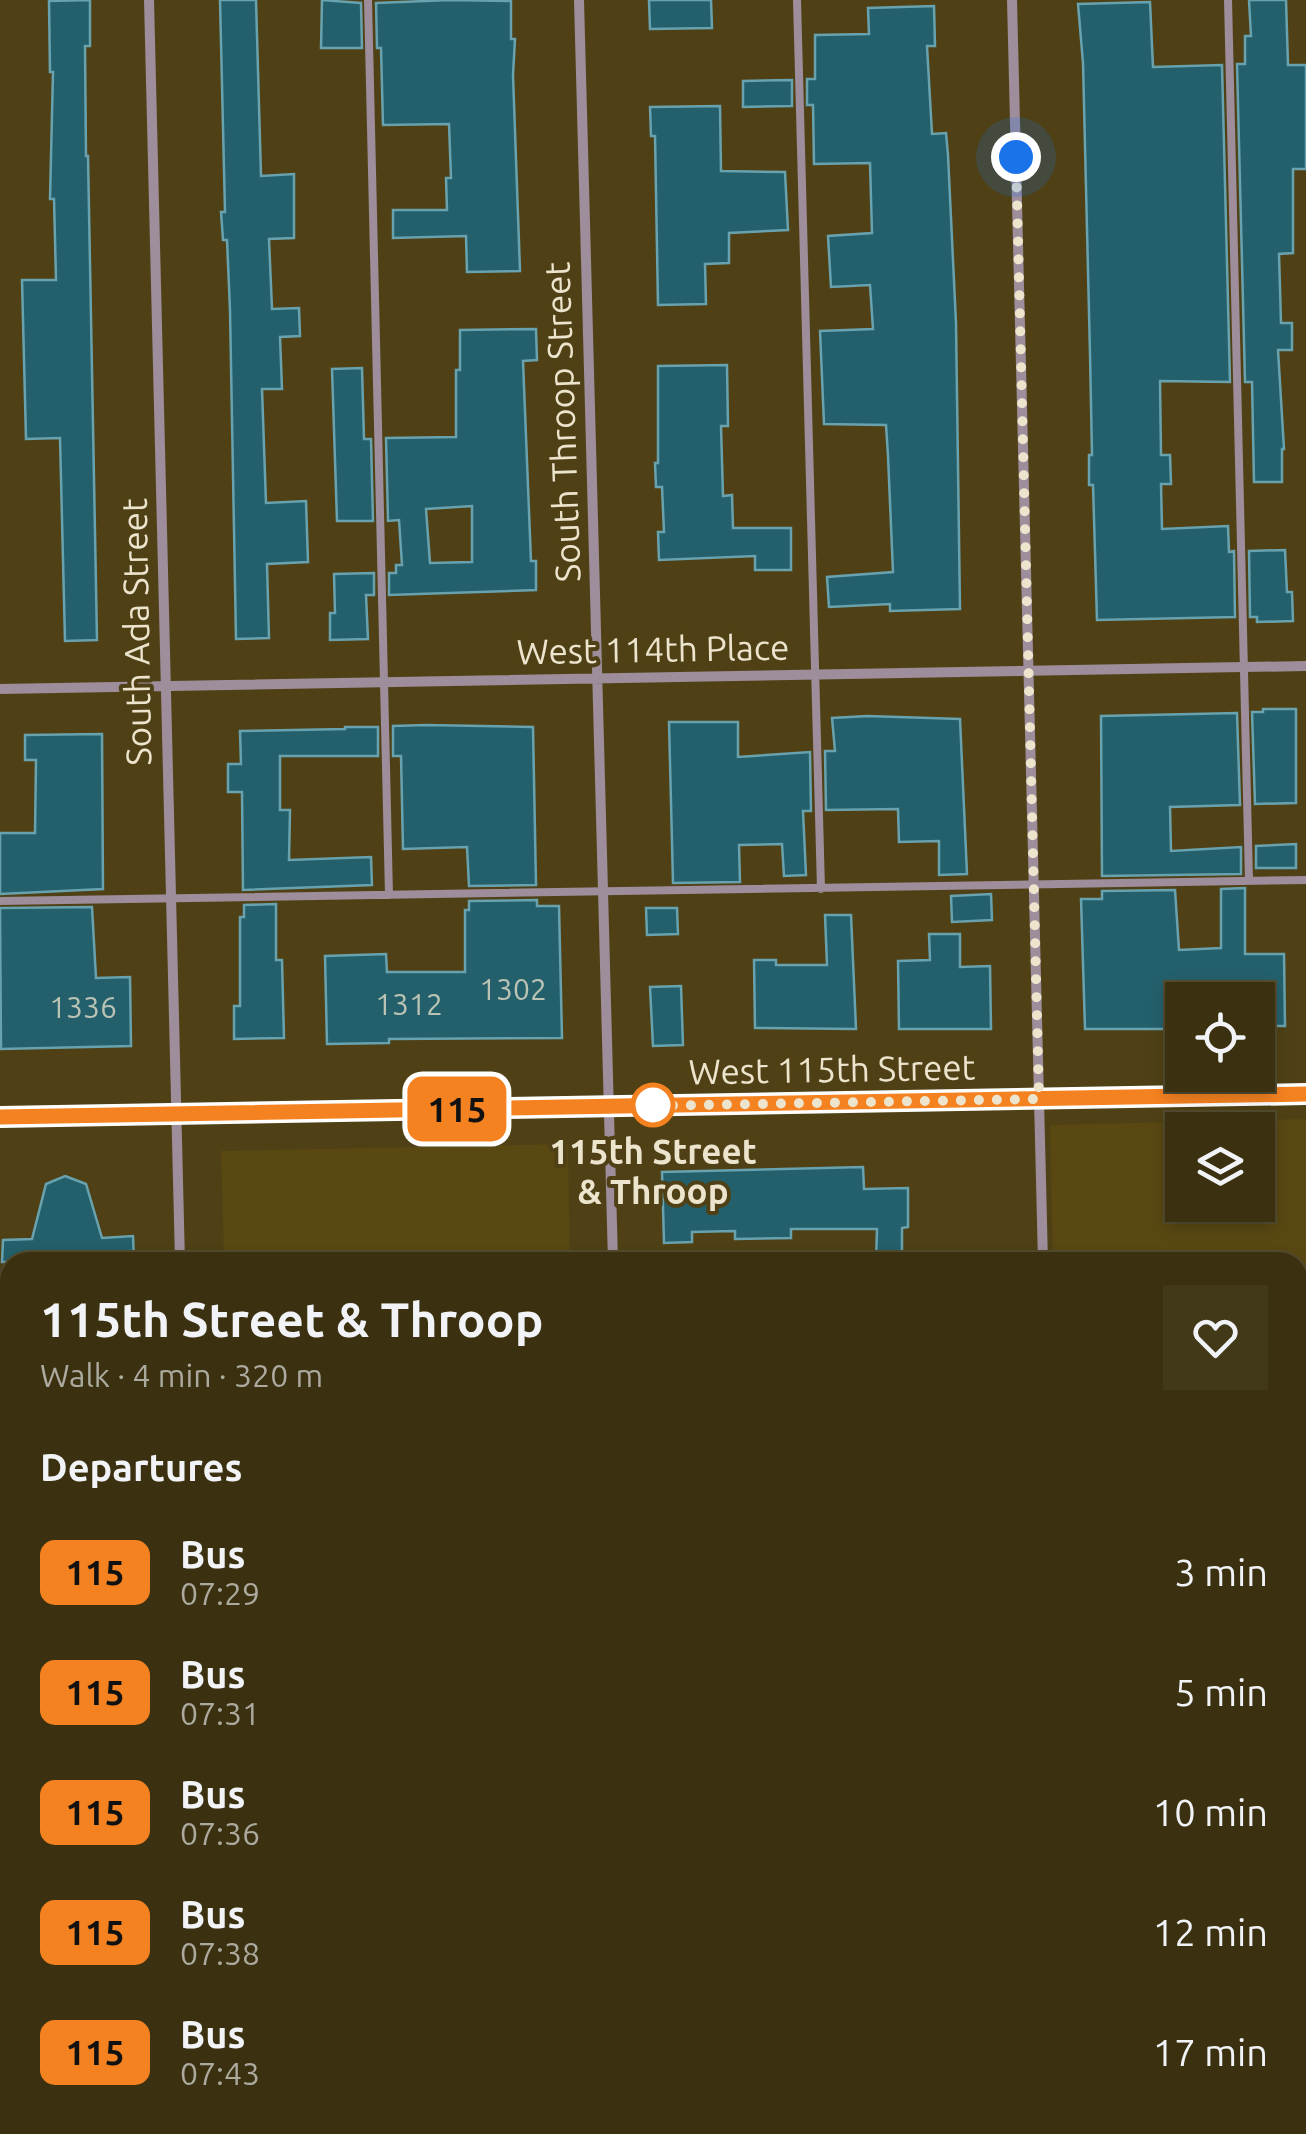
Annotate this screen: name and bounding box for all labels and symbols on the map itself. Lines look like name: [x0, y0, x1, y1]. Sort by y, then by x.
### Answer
your location: [991, 132, 1041, 182]
street label: South Throop Street: [536, 261, 588, 583]
street label: South Ada Street: [114, 498, 158, 766]
street label: West 114th Place: [516, 627, 790, 671]
house number: 1302: [479, 972, 547, 1006]
house number: 1312: [375, 987, 443, 1021]
house number: 1336: [49, 990, 117, 1024]
street label: West 115th Street: [688, 1046, 976, 1092]
line badge: 115: [400, 1076, 514, 1142]
marker: 115th Street & Throop: [632, 1084, 674, 1126]
place label: 115th Street & Throop: [549, 1131, 757, 1211]

